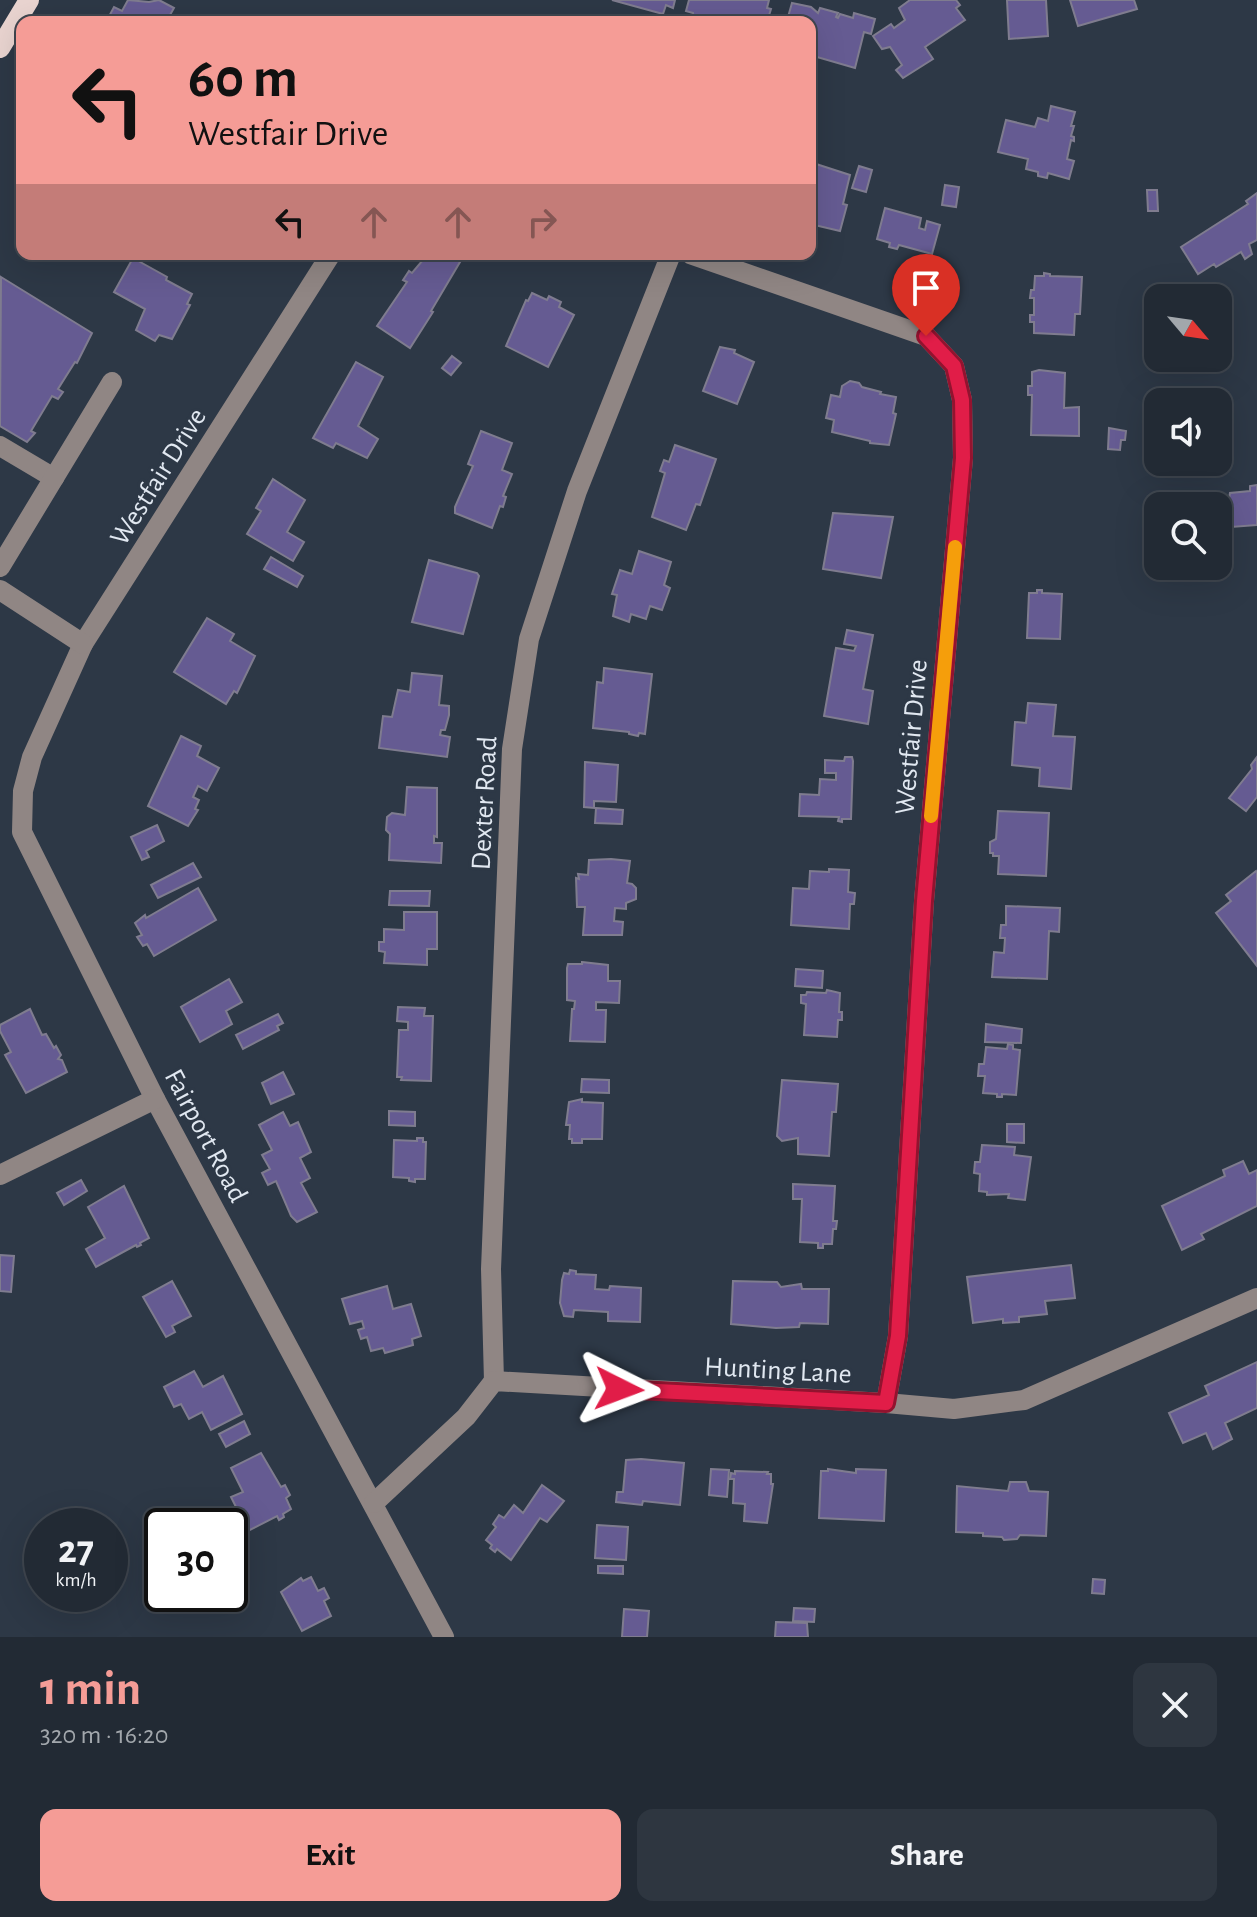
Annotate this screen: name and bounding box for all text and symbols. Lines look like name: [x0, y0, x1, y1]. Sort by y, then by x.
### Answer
icon: left: [56, 48, 160, 152]
text: 60 m: [188, 51, 298, 107]
text: Westfair Drive: [188, 116, 388, 152]
icon: left: [268, 200, 312, 244]
icon: ahead: [352, 200, 396, 244]
icon: ahead: [436, 200, 480, 244]
icon: right: [520, 200, 564, 244]
pin: [892, 254, 960, 336]
icon: arrive: [904, 266, 948, 310]
north arrow: [1144, 284, 1232, 372]
map controls: [1144, 284, 1232, 580]
button: sound: [1144, 388, 1232, 476]
street label: Westfair Drive: [106, 404, 212, 551]
button: search: [1144, 492, 1232, 580]
street label: Westfair Drive: [891, 658, 933, 816]
street label: Dexter Road: [468, 735, 502, 871]
street label: Fairport Road: [159, 1065, 252, 1207]
position arrow: [577, 1347, 661, 1431]
street label: Hunting Lane: [704, 1353, 852, 1389]
speed limit sign: 30: [144, 1508, 248, 1612]
text: 27: [58, 1530, 94, 1570]
text: km/h: [55, 1570, 97, 1590]
button: close: [1133, 1663, 1217, 1747]
text: 1 min: [40, 1666, 141, 1714]
text: 320 m · 16:20: [40, 1722, 169, 1748]
button: Exit: [40, 1809, 621, 1901]
button: Share: [637, 1809, 1217, 1901]

